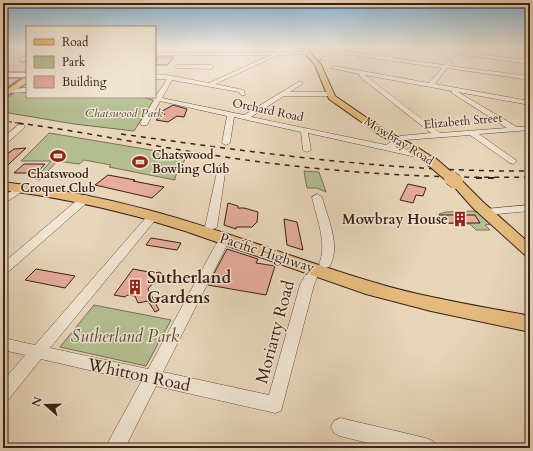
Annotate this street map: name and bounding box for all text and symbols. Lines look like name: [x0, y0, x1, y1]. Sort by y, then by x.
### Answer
legend: [26, 26, 156, 98]
text: Road: [62, 34, 89, 50]
text: Park: [62, 54, 86, 70]
text: Building: [62, 74, 107, 90]
street label: Orchard Road: [231, 95, 306, 125]
park label: Chatswood Park: [85, 105, 163, 121]
street label: Elizabeth Street: [423, 110, 503, 132]
street label: Mowbray Road: [361, 113, 437, 169]
sports icon: Chatswood Croquet Club: [49, 147, 67, 165]
place label: Chatswood Bowling Club: [152, 147, 229, 177]
sports icon: Chatswood Bowling Club: [131, 153, 149, 171]
place label: Chatswood Croquet Club: [20, 166, 96, 196]
place label: Mowbray House: [342, 210, 448, 229]
building icon: Mowbray House: [451, 210, 469, 228]
street label: Pacific Highway: [217, 229, 317, 277]
place label: Sutherland Gardens: [147, 266, 231, 309]
building icon: Sutherland Gardens: [126, 278, 144, 296]
street label: Moriarty Road: [250, 278, 300, 386]
park label: Sutherland Park: [71, 325, 180, 348]
street label: Whitton Road: [85, 353, 192, 397]
north arrow: [26, 385, 66, 425]
text: N: [28, 394, 46, 409]

